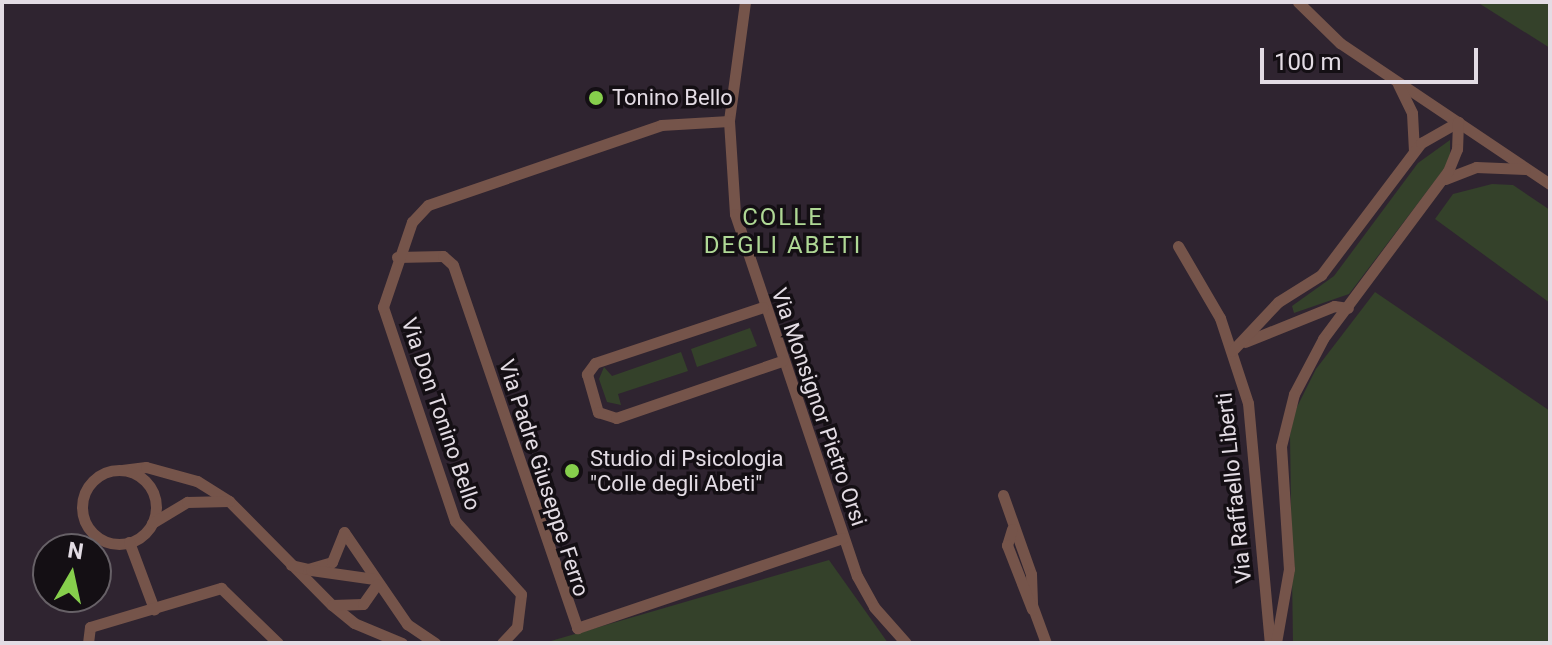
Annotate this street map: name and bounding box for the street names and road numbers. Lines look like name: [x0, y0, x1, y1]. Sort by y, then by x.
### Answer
street label: Via Monsignor Pietro Orsi: [766, 285, 872, 529]
street label: Via Don Tonino Bello: [396, 314, 486, 514]
street label: Via Padre Giuseppe Ferro: [493, 356, 595, 600]
street label: Via Raffaello Liberti: [1211, 391, 1257, 585]

